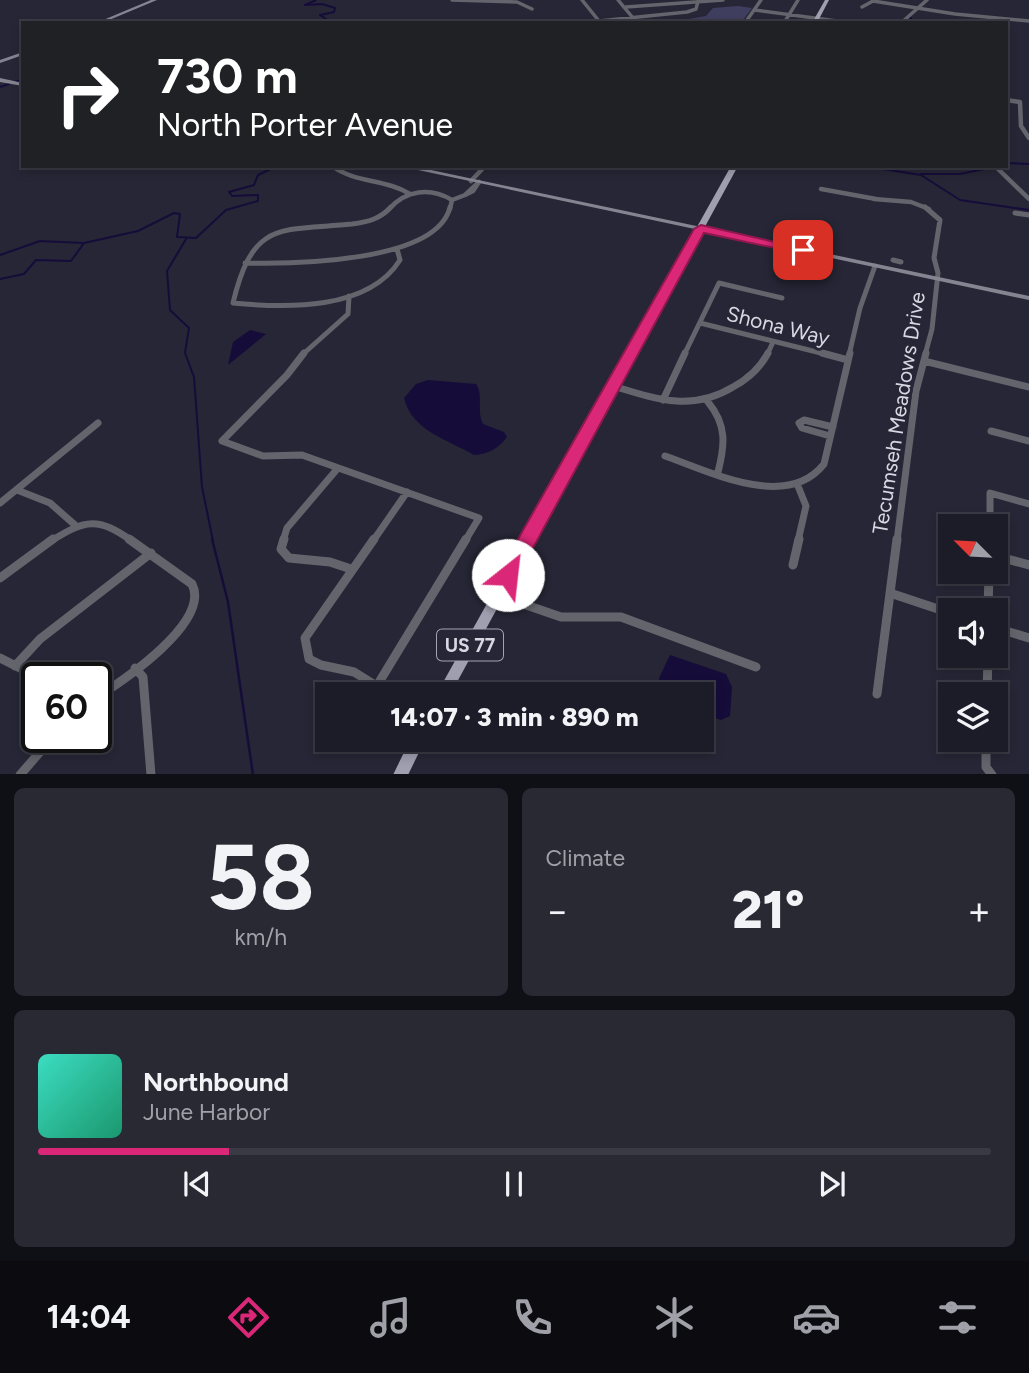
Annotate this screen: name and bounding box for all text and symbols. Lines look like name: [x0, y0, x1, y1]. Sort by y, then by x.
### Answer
text: 730 m: [157, 46, 298, 105]
icon: right: [42, 49, 133, 140]
text: North Porter Avenue: [157, 106, 453, 144]
pin: [773, 220, 833, 280]
icon: arrive: [784, 231, 822, 269]
street label: Tecumseh Meadows Drive: [867, 290, 930, 536]
street label: Shona Way: [724, 301, 832, 350]
north arrow: [938, 514, 1008, 584]
map controls: [938, 514, 1008, 752]
position arrow: [471, 538, 545, 612]
button: sound: [938, 598, 1008, 668]
road number: US 77: [437, 630, 503, 660]
speed limit sign: 60: [21, 662, 112, 753]
button: layers: [938, 682, 1008, 752]
text: 14:07 · 3 min · 890 m: [390, 701, 639, 733]
text: 58: [206, 823, 315, 932]
text: Climate: [546, 844, 625, 872]
text: 21°: [732, 879, 805, 941]
text: −: [546, 888, 569, 934]
text: +: [967, 888, 991, 934]
text: km/h: [234, 923, 287, 951]
text: Northbound: [143, 1066, 289, 1098]
text: June Harbor: [143, 1098, 270, 1126]
icon: previous: [178, 1165, 216, 1203]
icon: pause: [495, 1165, 533, 1203]
icon: next: [813, 1165, 851, 1203]
icon: directions: [224, 1293, 273, 1342]
icon: music: [366, 1293, 415, 1342]
icon: phone: [508, 1293, 557, 1342]
icon: climate: [650, 1293, 699, 1342]
icon: car: [792, 1293, 841, 1342]
icon: filters: [933, 1293, 982, 1342]
text: 14:04: [46, 1298, 131, 1336]

